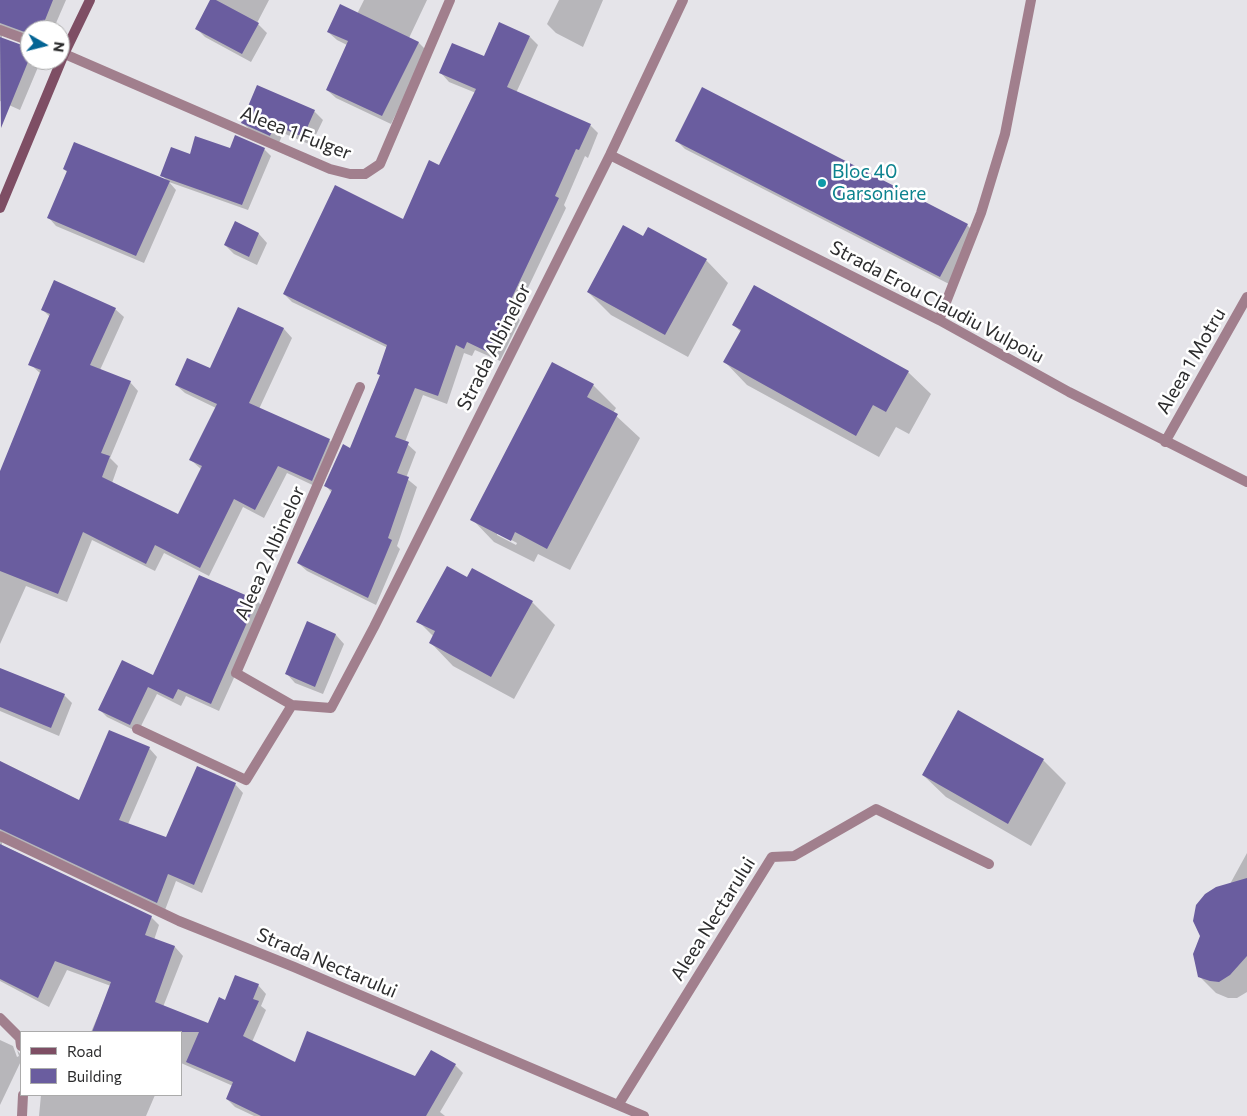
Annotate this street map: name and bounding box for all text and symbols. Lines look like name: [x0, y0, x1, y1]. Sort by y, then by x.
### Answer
north arrow: [20, 20, 70, 70]
text: N: [50, 41, 69, 53]
street label: Aleea 1 Fulger: [237, 101, 355, 165]
place label: Bloc 40 Garsoniere: [832, 161, 926, 205]
marker: Bloc 40 Garsoniere: [816, 177, 828, 189]
street label: Strada Erou Claudiu Vulpoiu: [826, 236, 1048, 368]
street label: Strada Albinelor: [452, 280, 536, 414]
street label: Aleea 1 Motru: [1151, 304, 1231, 418]
street label: Aleea 2 Albinelor: [230, 482, 310, 624]
street label: Aleea Nectarului: [666, 853, 760, 985]
street label: Strada Nectarului: [253, 923, 401, 1003]
legend: [20, 1031, 182, 1096]
text: Road: [67, 1042, 102, 1060]
text: Building: [67, 1067, 122, 1085]

